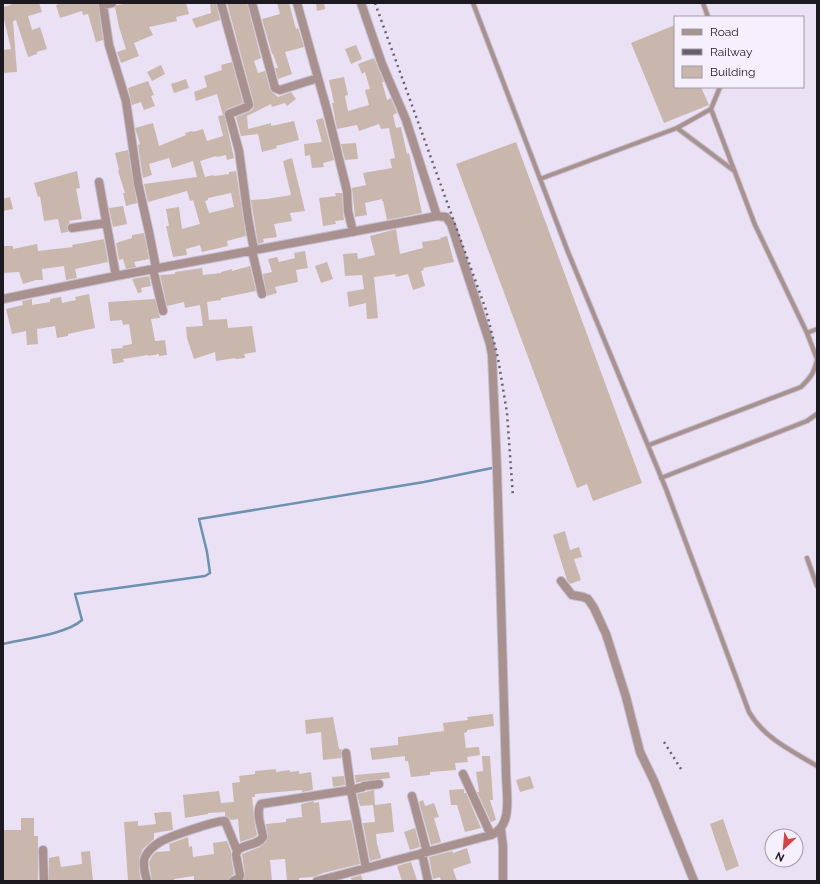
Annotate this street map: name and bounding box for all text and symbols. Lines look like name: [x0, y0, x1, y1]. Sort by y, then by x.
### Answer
legend: [674, 16, 804, 88]
text: Road: [710, 25, 739, 39]
text: Railway: [710, 45, 753, 59]
text: Building: [710, 65, 756, 79]
north arrow: [764, 828, 804, 868]
text: N: [773, 849, 786, 864]

